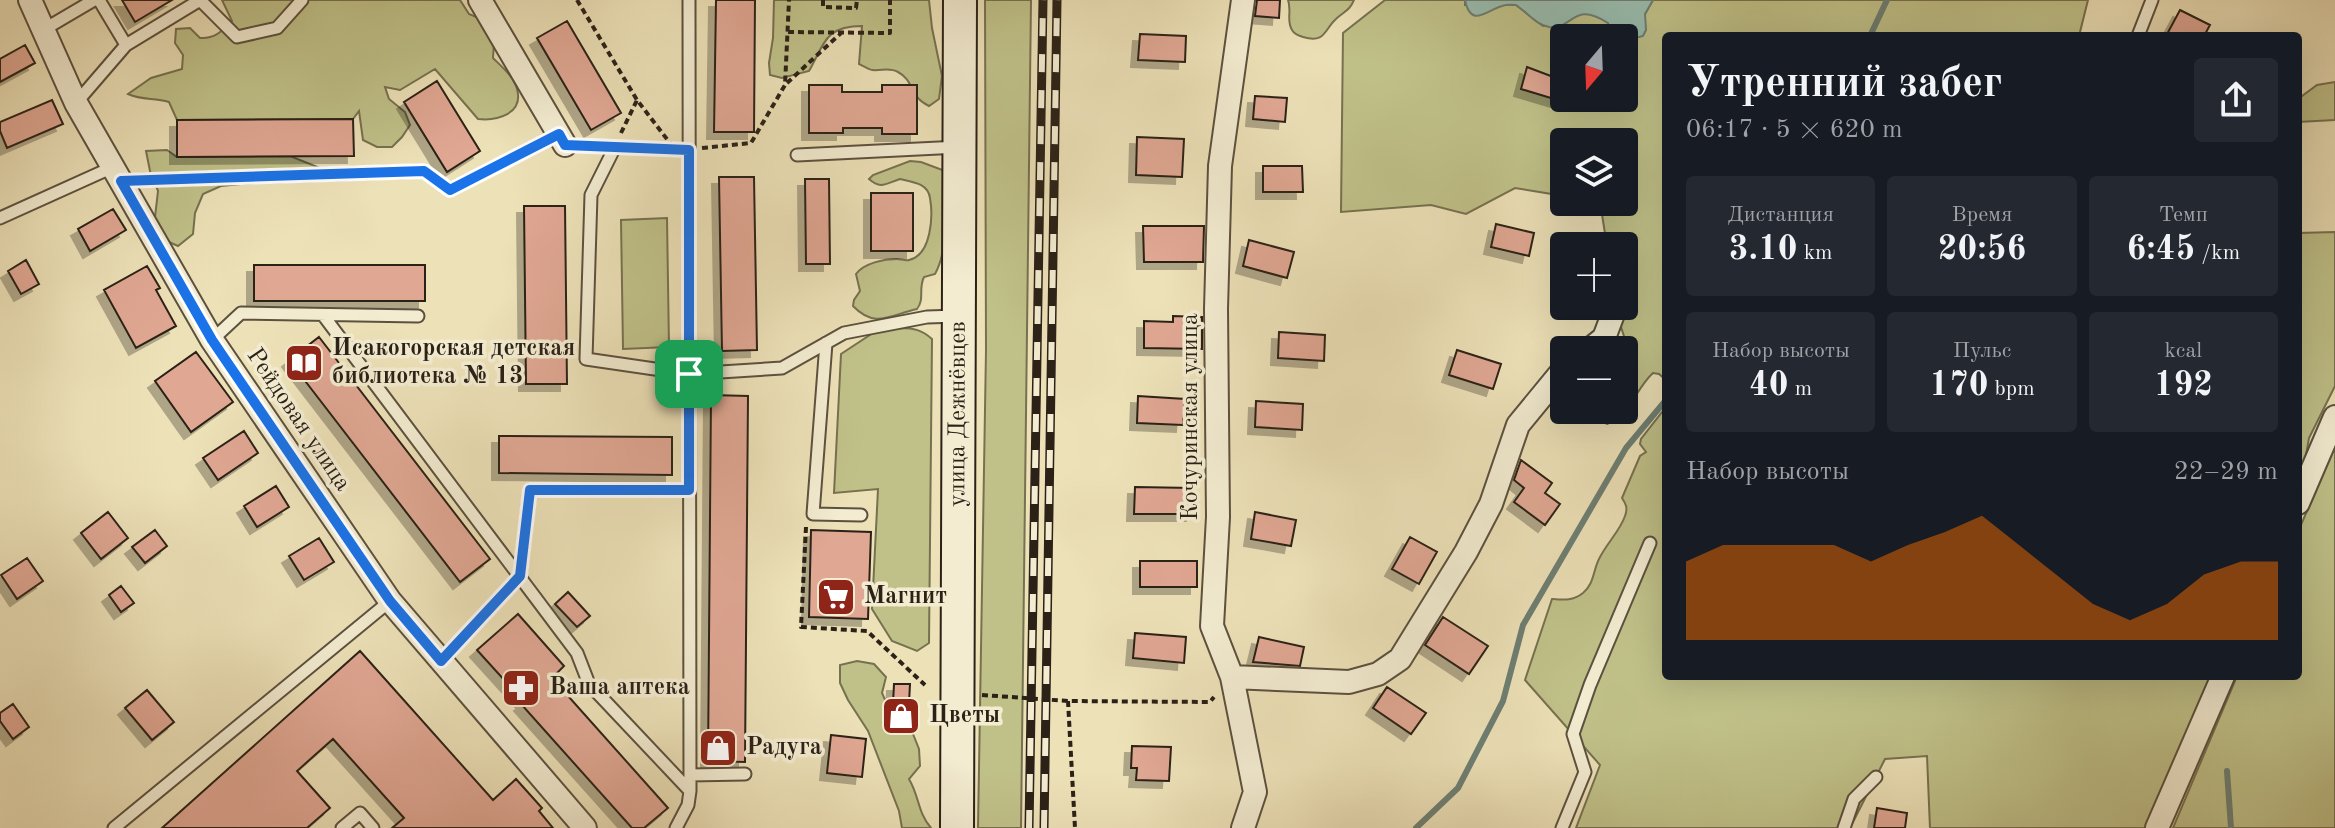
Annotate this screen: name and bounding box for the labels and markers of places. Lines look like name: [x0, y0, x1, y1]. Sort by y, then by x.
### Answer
place label: Исакогорская детская библиотека № 13: [332, 337, 575, 389]
pin: [655, 340, 723, 408]
library icon: Исакогорская детская библиотека № 13: [283, 342, 325, 384]
supermarket icon: Магнит: [815, 576, 857, 618]
place label: Магнит: [864, 585, 947, 609]
pharmacy icon: Ваша аптека: [500, 667, 542, 709]
place label: Ваша аптека: [549, 676, 690, 700]
shop icon: Цветы: [880, 695, 922, 737]
place label: Цветы: [929, 704, 1000, 728]
shop icon: Радуга: [697, 727, 739, 769]
place label: Радуга: [746, 736, 822, 760]

